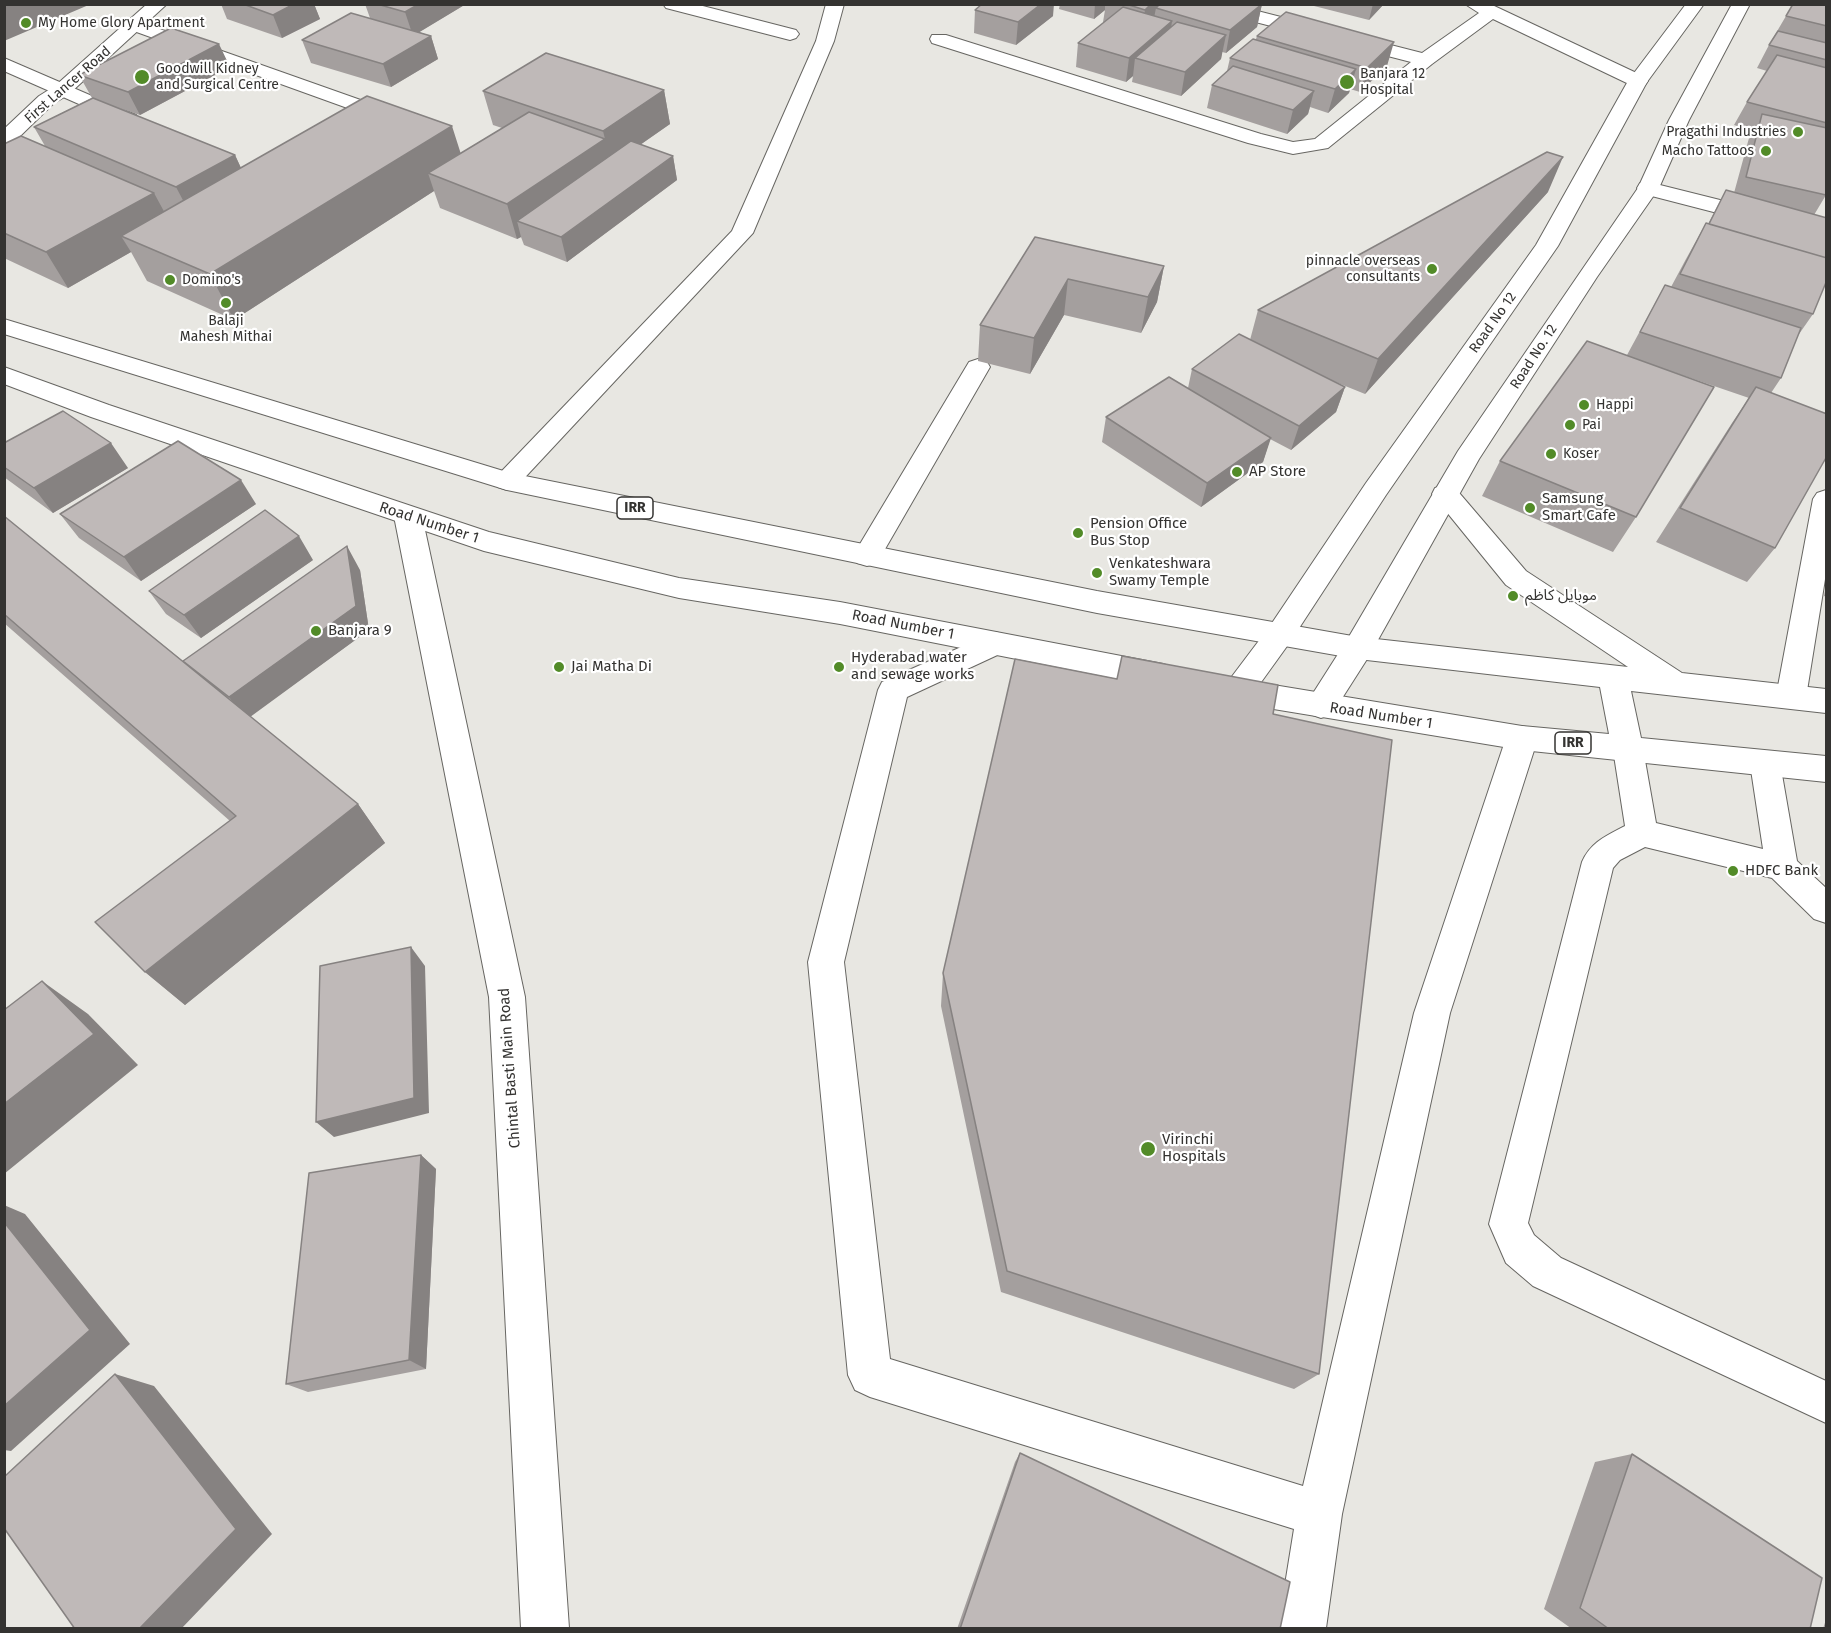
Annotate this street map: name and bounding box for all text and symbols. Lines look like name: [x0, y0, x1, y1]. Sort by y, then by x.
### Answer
place label: My Home Glory Apartment: [38, 15, 205, 31]
marker: My Home Glory Apartment: [19, 16, 33, 30]
street label: First Lancer Road: [21, 43, 115, 127]
place label: Goodwill Kidney and Surgical Centre: [156, 61, 279, 94]
place label: Banjara 12 Hospital: [1360, 66, 1425, 98]
marker: Goodwill Kidney and Surgical Centre: [133, 68, 151, 86]
marker: Banjara 12 Hospital: [1338, 73, 1356, 91]
place label: Pragathi Industries: [1666, 124, 1786, 140]
marker: Pragathi Industries: [1791, 125, 1805, 139]
place label: Macho Tattoos: [1662, 143, 1754, 159]
marker: Macho Tattoos: [1759, 144, 1773, 158]
place label: pinnacle overseas consultants: [1306, 253, 1420, 286]
marker: pinnacle overseas consultants: [1425, 262, 1439, 276]
place label: Domino's: [182, 272, 241, 288]
marker: Domino's: [163, 273, 177, 287]
street label: Road No 12: [1466, 289, 1520, 357]
marker: Balaji Mahesh Mithai: [219, 296, 233, 310]
place label: Balaji Mahesh Mithai: [180, 313, 272, 346]
street label: Road No. 12: [1507, 322, 1561, 392]
place label: Happi: [1596, 397, 1634, 413]
marker: Happi: [1577, 398, 1591, 412]
place label: Pai: [1582, 417, 1601, 433]
marker: Pai: [1563, 418, 1577, 432]
place label: Koser: [1563, 446, 1599, 462]
marker: Koser: [1544, 447, 1558, 461]
place label: AP Store: [1249, 463, 1306, 481]
marker: AP Store: [1230, 465, 1244, 479]
place label: Samsung Smart Cafe: [1542, 490, 1616, 525]
road number: IRR: [617, 497, 653, 519]
street label: Road Number 1: [377, 498, 481, 548]
marker: Samsung Smart Cafe: [1523, 501, 1537, 515]
place label: Pension Office Bus Stop: [1090, 515, 1187, 550]
marker: Pension Office Bus Stop: [1071, 526, 1085, 540]
place label: Venkateshwara Swamy Temple: [1109, 555, 1211, 590]
marker: Venkateshwara Swamy Temple: [1090, 566, 1104, 580]
place label: موبايل كاظم: [1525, 587, 1597, 605]
marker: موبايل كاظم: [1506, 589, 1520, 603]
street label: Road Number 1: [850, 606, 956, 644]
place label: Banjara 9: [328, 622, 392, 640]
marker: Banjara 9: [309, 624, 323, 638]
place label: Hyderabad water and sewage works: [851, 649, 974, 684]
place label: Jai Matha Di: [571, 658, 652, 676]
marker: Jai Matha Di: [552, 660, 566, 674]
marker: Hyderabad water and sewage works: [832, 660, 846, 674]
street label: Road Number 1: [1328, 699, 1434, 733]
road number: IRR: [1555, 732, 1591, 754]
place label: HDFC Bank: [1745, 862, 1818, 880]
marker: HDFC Bank: [1726, 864, 1740, 878]
street label: Chintal Basti Main Road: [495, 987, 525, 1149]
place label: Virinchi Hospitals: [1162, 1131, 1226, 1166]
marker: Virinchi Hospitals: [1139, 1140, 1157, 1158]

